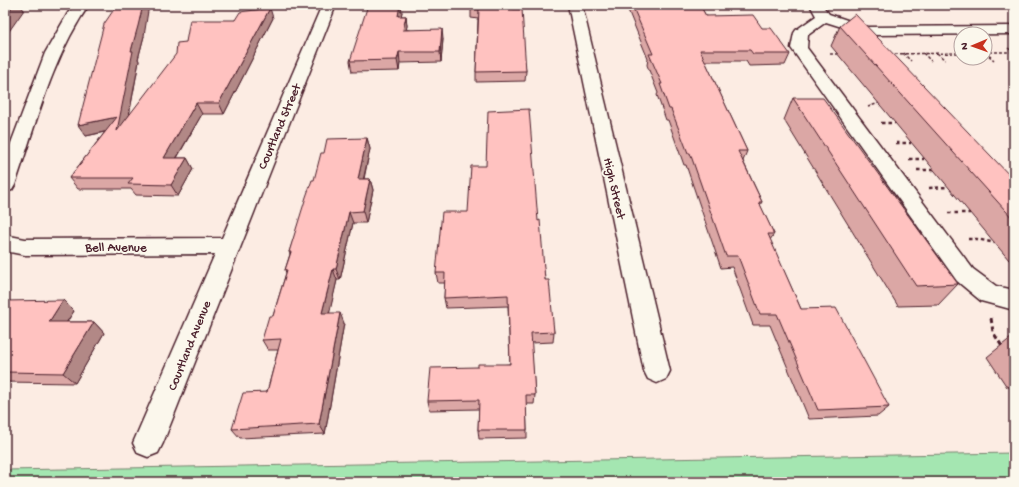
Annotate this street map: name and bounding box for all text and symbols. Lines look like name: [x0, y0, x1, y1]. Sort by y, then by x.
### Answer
north arrow: [953, 26, 993, 66]
text: N: [959, 42, 971, 50]
street label: Courtland Street: [256, 80, 306, 172]
street label: High Street: [599, 156, 628, 222]
street label: Bell Avenue: [84, 241, 147, 256]
street label: Courtland Avenue: [165, 298, 215, 393]

